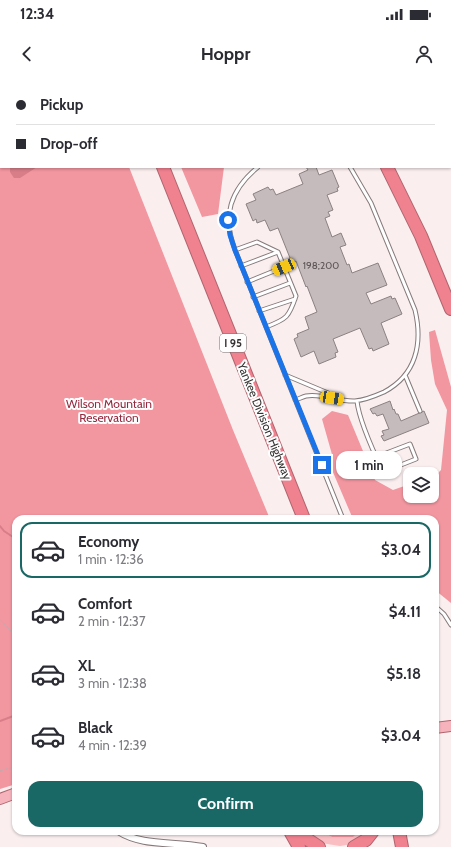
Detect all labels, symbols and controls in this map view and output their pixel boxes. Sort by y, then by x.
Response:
text: 12:34 [20,5,54,23]
icon: back [16,43,38,65]
text: Hoppr [201,43,250,65]
icon: person [413,43,435,65]
text: Pickup [40,96,83,114]
text: Drop-off [40,135,98,153]
route start [219,211,237,229]
car [271,257,297,277]
house number: 198;200 [303,259,339,272]
road number: I 95 [220,334,246,352]
street label: Yankee Division Highway [234,359,295,482]
car [319,390,345,406]
park label: Wilson Mountain Reservation [66,396,152,425]
callout: 1 min [336,451,402,479]
route end [313,456,331,474]
text: 1 min [354,457,384,473]
map controls [403,467,439,503]
button: layers [403,467,439,503]
icon: car [30,532,66,568]
text: Economy [78,533,139,551]
text: $3.04 [381,541,421,559]
text: 1 min · 12:36 [78,551,144,567]
icon: car [30,594,66,630]
text: Comfort [78,595,132,613]
text: $4.11 [389,603,421,621]
text: 2 min · 12:37 [78,613,145,629]
icon: car [30,656,66,692]
text: XL [78,657,95,675]
text: $5.18 [387,665,421,683]
text: 3 min · 12:38 [78,675,147,691]
icon: car [30,718,66,754]
text: Black [78,719,113,737]
text: $3.04 [381,727,421,745]
text: 4 min · 12:39 [78,737,147,753]
button: Confirm [28,781,423,827]

